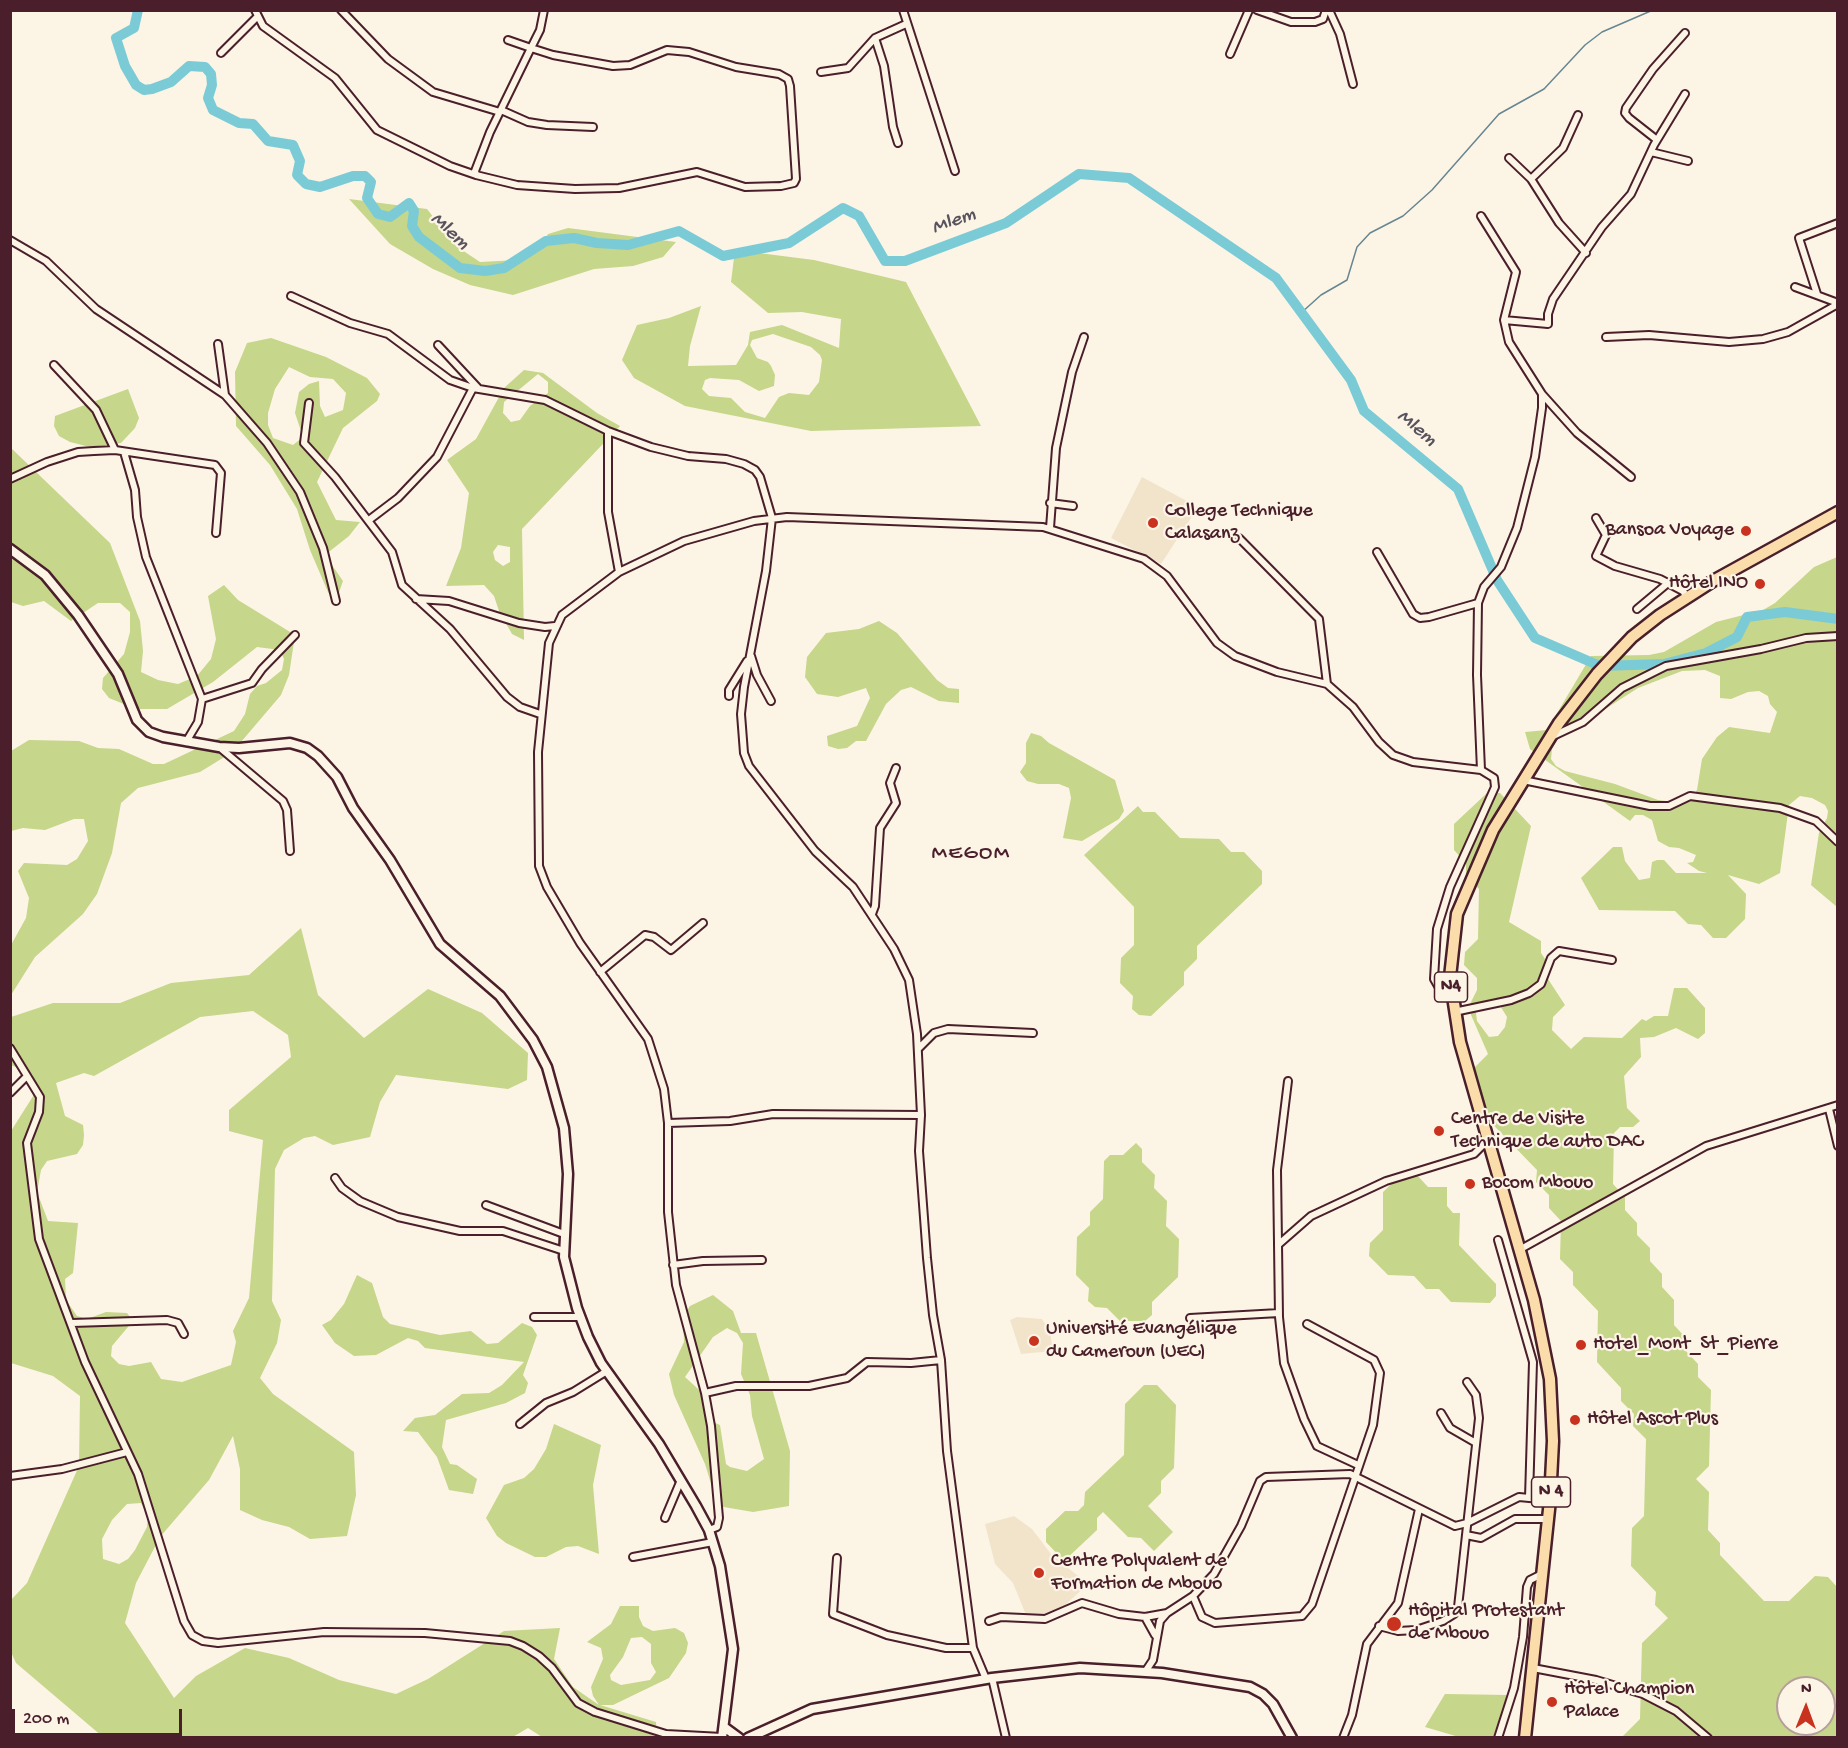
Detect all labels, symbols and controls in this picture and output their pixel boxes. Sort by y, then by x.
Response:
water label: Mlem [929,202,979,242]
water label: Mlem [424,208,474,256]
water label: Mlem [1391,405,1441,453]
place label: College Technique Calasanz [1165,500,1313,547]
marker: College Technique Calasanz [1146,516,1160,530]
place label: Bansoa Voyage [1605,519,1734,543]
marker: Bansoa Voyage [1739,524,1753,538]
place label: Hôtel INO [1669,572,1748,596]
marker: Hôtel INO [1753,577,1767,591]
district label: MEGOM [932,842,1010,868]
road number: N4 [1434,972,1468,1002]
place label: Centre de Visite Technique de auto DAC [1451,1108,1643,1155]
marker: Centre de Visite Technique de auto DAC [1432,1124,1446,1138]
place label: Bocom Mbouo [1482,1172,1593,1196]
marker: Bocom Mbouo [1463,1177,1477,1191]
place label: Université Evangélique du Cameroun (UEC) [1046,1318,1237,1365]
place label: Hotel_Mont_St_Pierre [1593,1333,1778,1357]
marker: Université Evangélique du Cameroun (UEC) [1027,1334,1041,1348]
marker: Hotel_Mont_St_Pierre [1574,1338,1588,1352]
place label: Hôtel Ascot Plus [1587,1408,1718,1432]
marker: Hôtel Ascot Plus [1568,1413,1582,1427]
road number: N 4 [1532,1477,1570,1507]
place label: Centre Polyvalent de Formation de Mbouo [1051,1550,1227,1597]
marker: Centre Polyvalent de Formation de Mbouo [1032,1566,1046,1580]
place label: Hôpital Protestant de Mbouo [1408,1600,1564,1647]
marker: Hôpital Protestant de Mbouo [1385,1615,1403,1633]
north arrow [1776,1676,1836,1736]
place label: Hôtel Champion Palace [1564,1678,1694,1725]
text: N [1801,1680,1812,1699]
marker: Hôtel Champion Palace [1545,1695,1559,1709]
scale bar [15,1697,184,1735]
text: 200 m [23,1709,69,1730]

